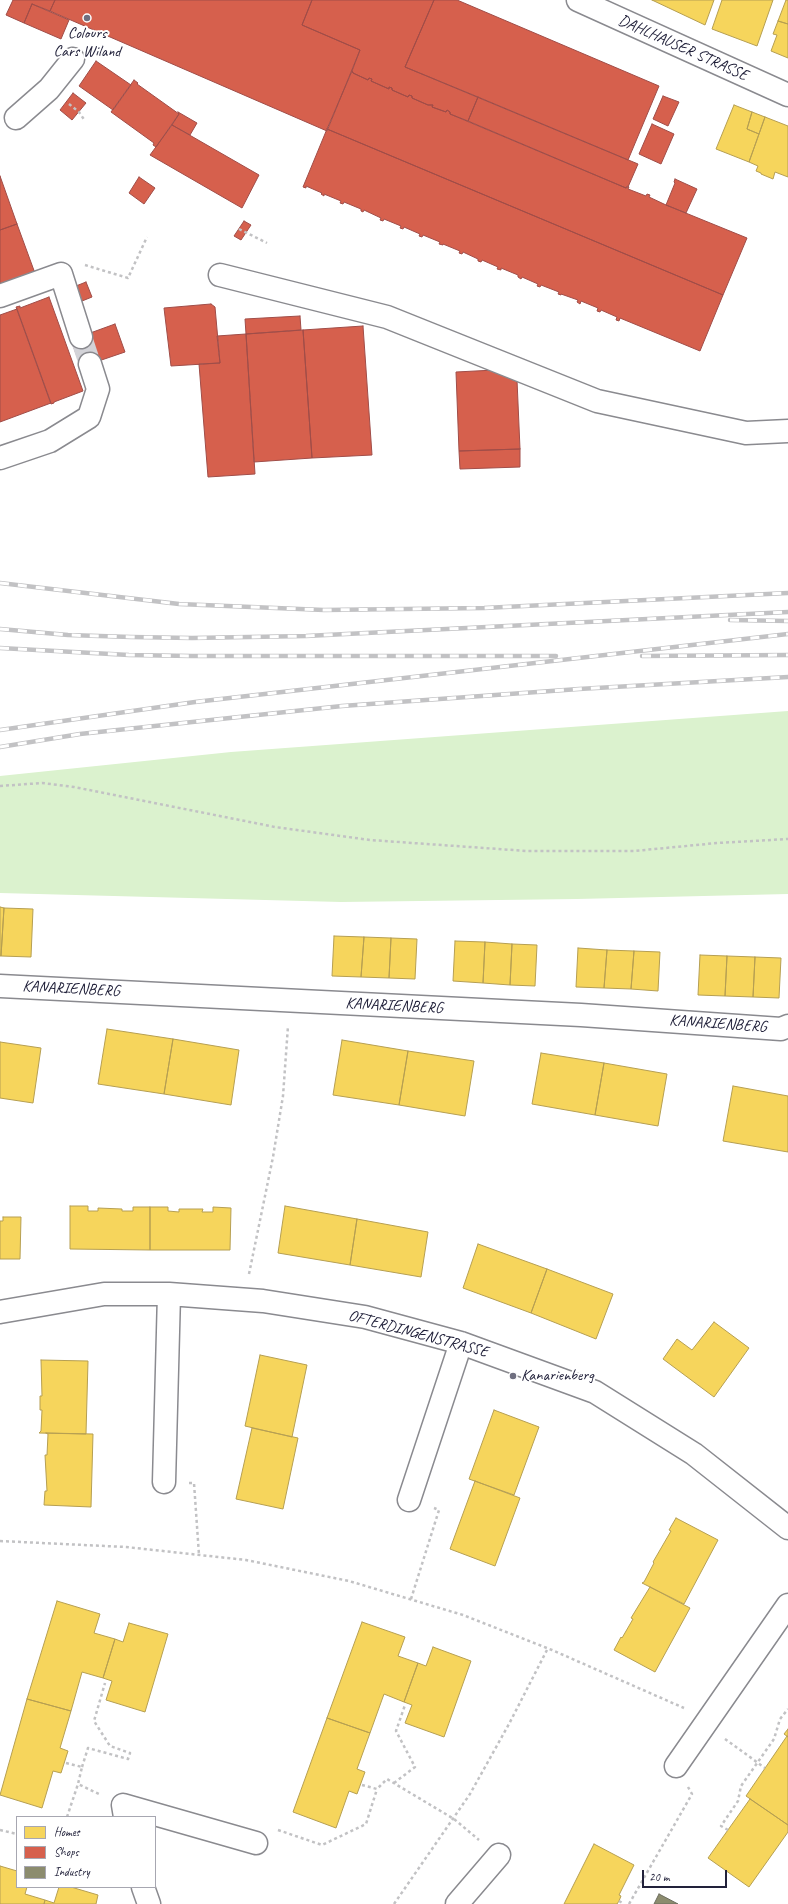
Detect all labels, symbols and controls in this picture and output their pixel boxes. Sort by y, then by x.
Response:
street label: DAHLHAUSER STRASSE [615,11,751,85]
marker: Colours Cars Wiland [82,13,92,23]
place label: Colours Cars Wiland [53,24,121,62]
street label: KANARIENBERG [22,977,120,1001]
street label: KANARIENBERG [345,994,443,1018]
street label: KANARIENBERG [669,1011,767,1037]
street label: OFTERDINGENSTRASSE [346,1306,490,1362]
place label: Kanarienberg [521,1366,594,1386]
marker: Kanarienberg [508,1371,518,1381]
legend [16,1816,156,1888]
text: Homes [54,1824,80,1840]
text: Shops [54,1844,79,1860]
scale bar [644,1862,729,1888]
text: Industry [54,1864,90,1880]
text: 20 m [649,1869,669,1885]

